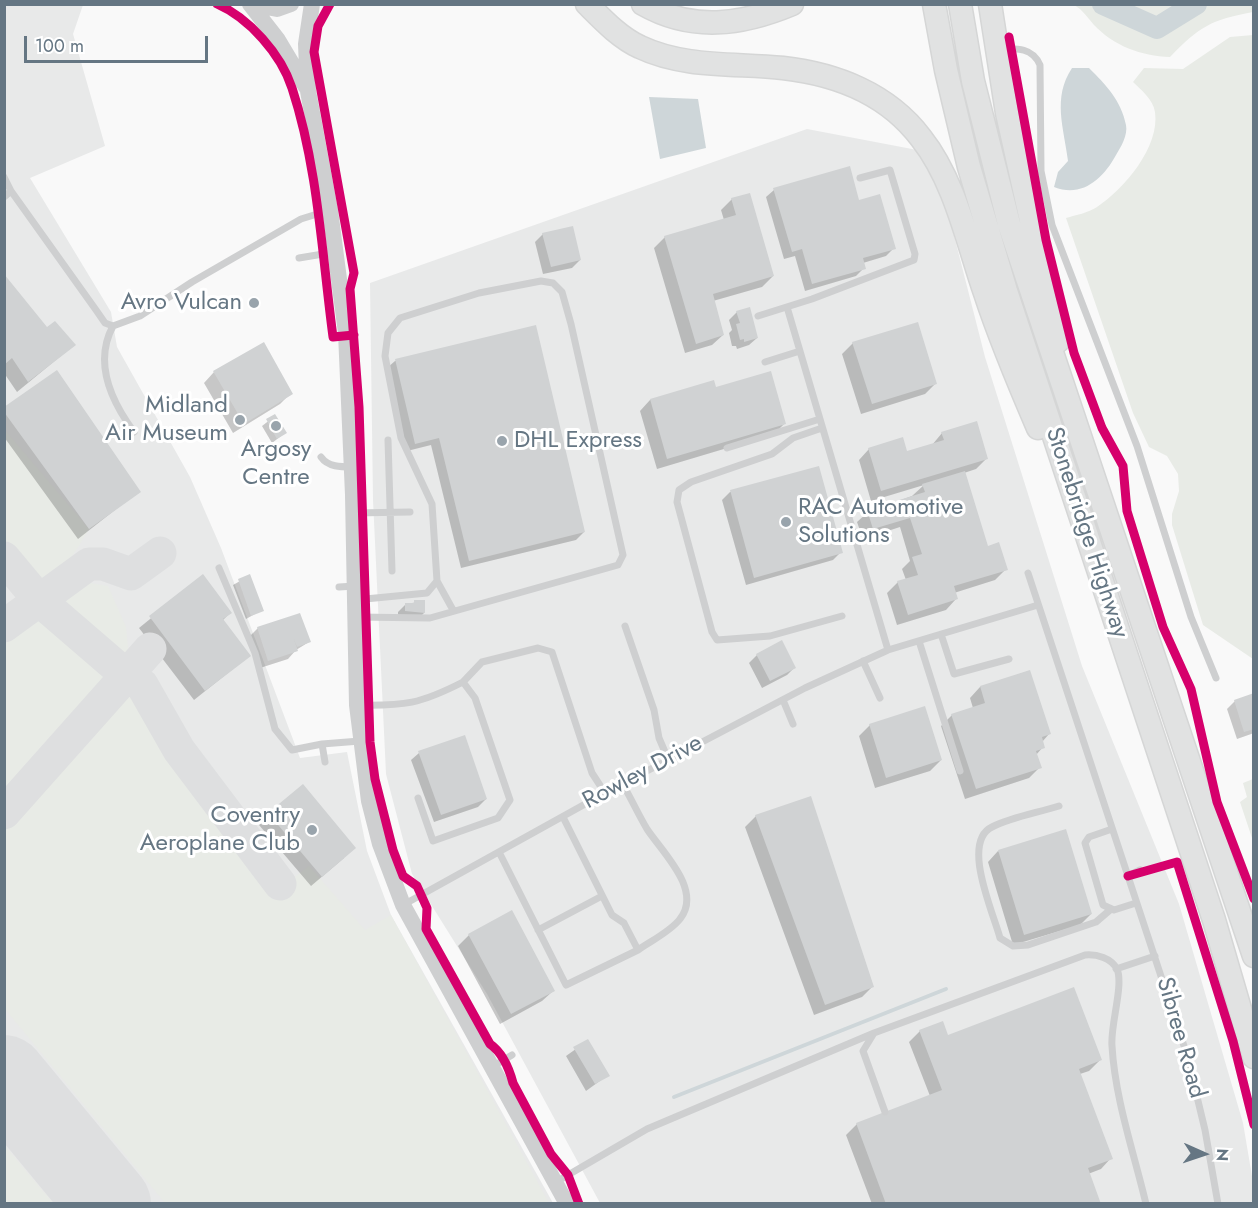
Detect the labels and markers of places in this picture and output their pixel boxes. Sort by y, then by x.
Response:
place label: Avro Vulcan [121,289,242,317]
marker: Avro Vulcan [247,296,261,310]
place label: Midland Air Museum [105,392,228,448]
marker: Midland Air Museum [233,413,247,427]
marker: Argosy Centre [269,419,283,433]
place label: DHL Express [514,427,642,455]
marker: DHL Express [495,434,509,448]
place label: Argosy Centre [241,436,311,492]
place label: RAC Automotive Solutions [798,494,963,550]
marker: RAC Automotive Solutions [779,515,793,529]
place label: Coventry Aeroplane Club [140,802,300,858]
marker: Coventry Aeroplane Club [305,823,319,837]

